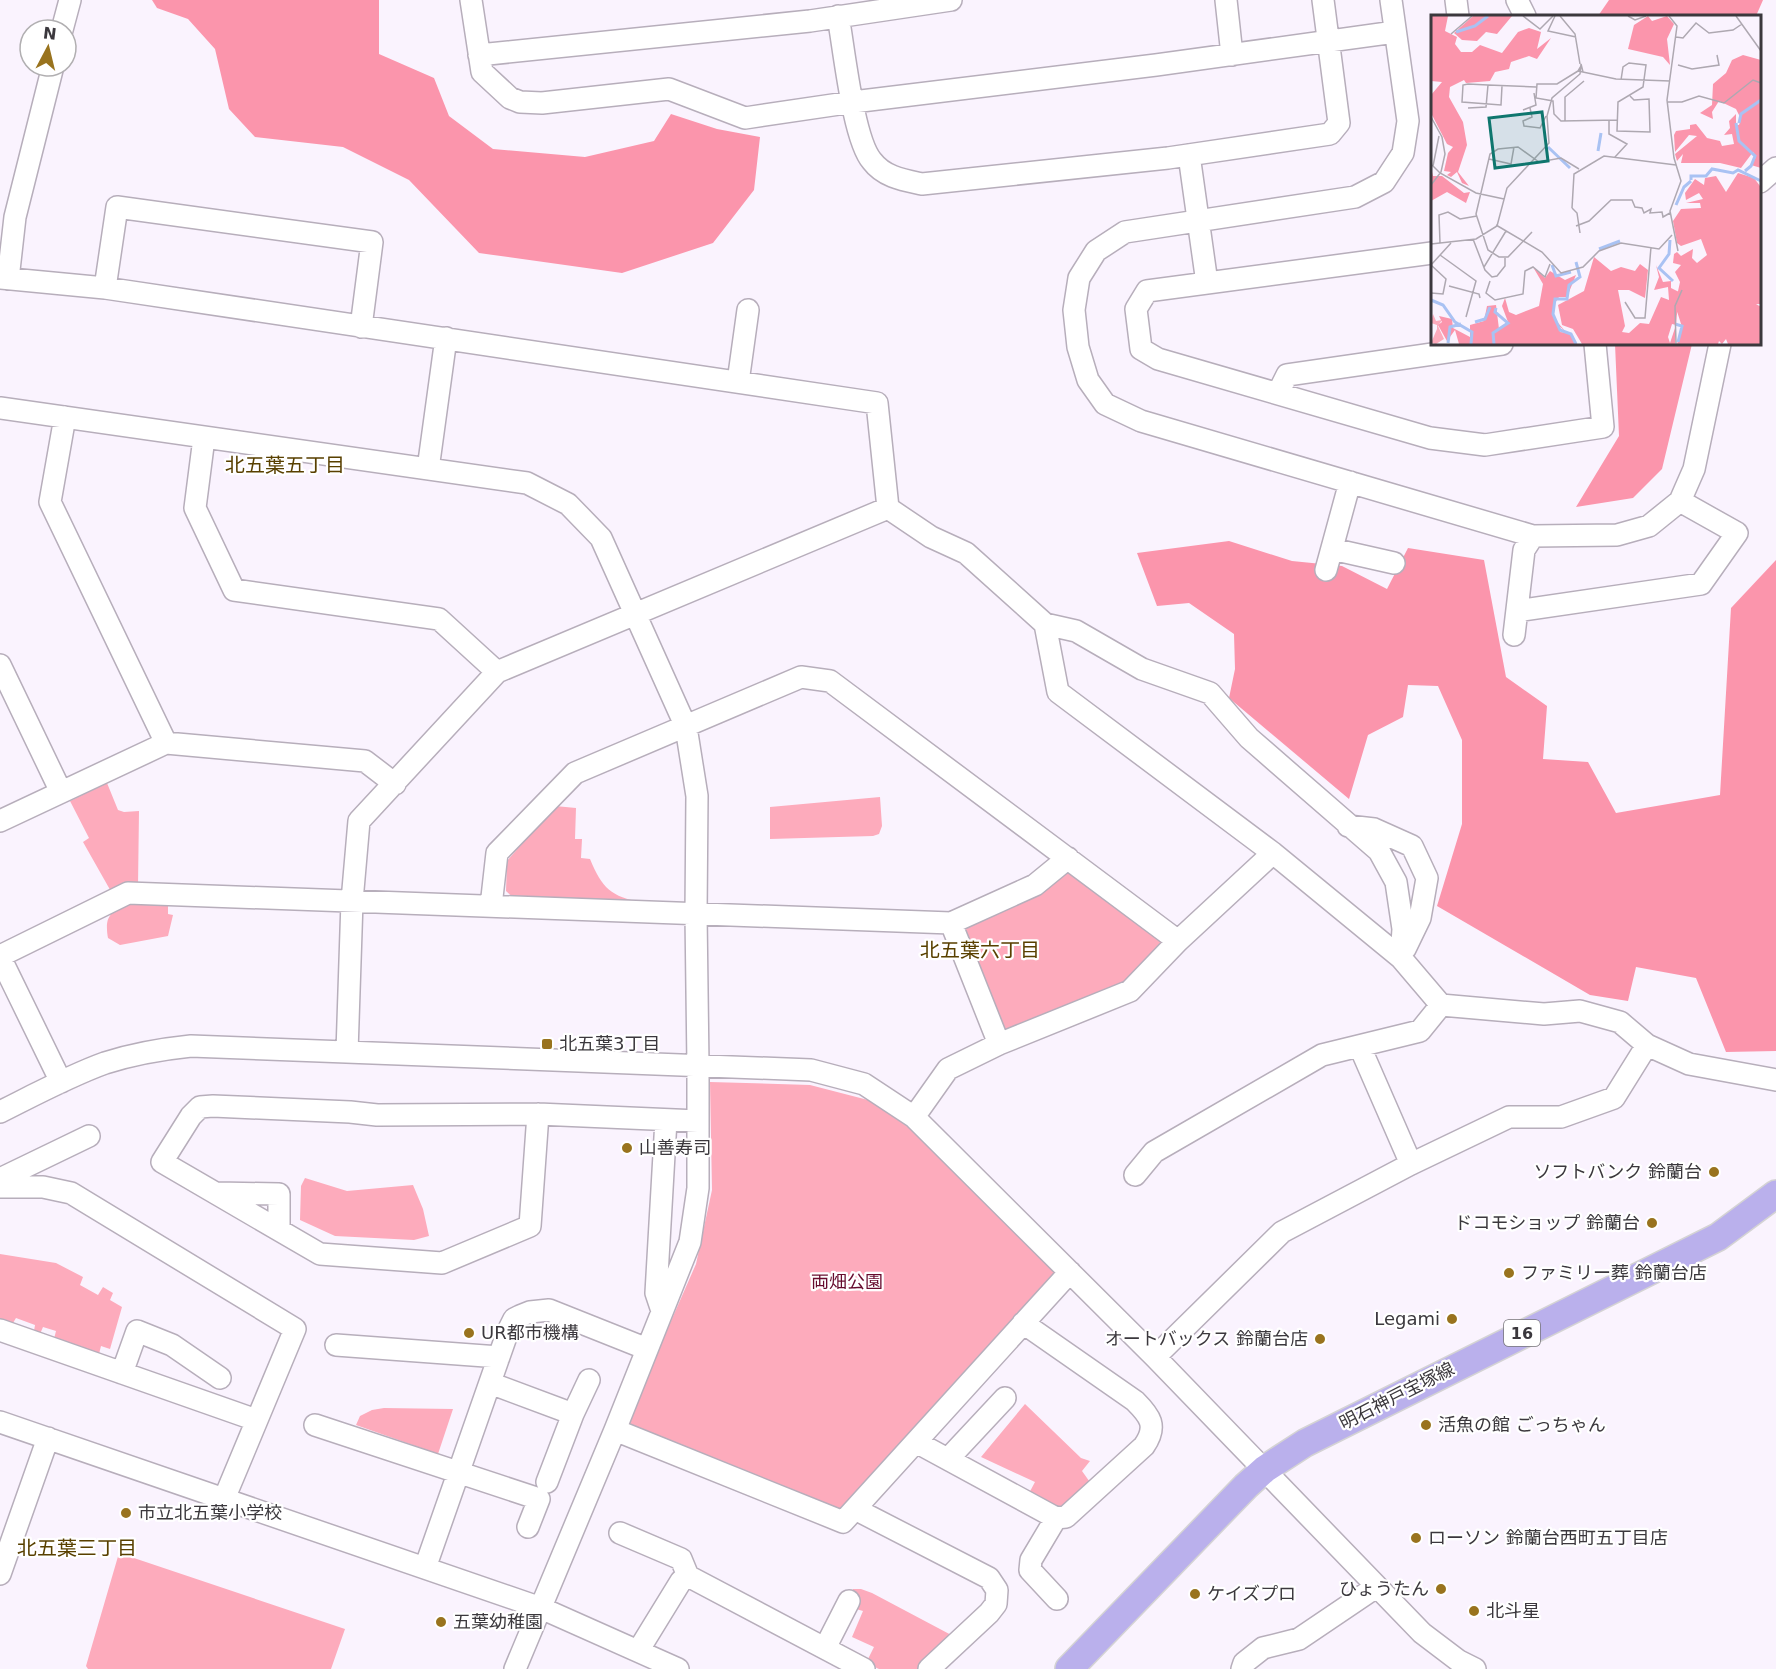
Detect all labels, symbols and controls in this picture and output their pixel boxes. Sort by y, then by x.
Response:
inset map [1431,15,1761,345]
north arrow [18,18,78,78]
text: N [42,23,58,44]
district label: 北五葉五丁目 [225,453,345,477]
district label: 北五葉六丁目 [920,938,1040,962]
place label: 北五葉3丁目 [559,1033,660,1054]
marker: 北五葉3丁目 [540,1037,554,1051]
place label: 山善寿司 [639,1137,711,1158]
marker: 山善寿司 [620,1141,634,1155]
place label: ソフトバンク 鈴蘭台 [1533,1161,1702,1182]
marker: ソフトバンク 鈴蘭台 [1707,1165,1721,1179]
place label: ドコモショップ 鈴蘭台 [1454,1212,1640,1233]
marker: ドコモショップ 鈴蘭台 [1645,1216,1659,1230]
place label: ファミリー葬 鈴蘭台店 [1521,1262,1707,1283]
marker: ファミリー葬 鈴蘭台店 [1502,1266,1516,1280]
park label: 両畑公園 [811,1271,883,1292]
place label: Legami [1374,1308,1440,1329]
marker: Legami [1445,1312,1459,1326]
road number: 16 [1504,1320,1540,1346]
place label: UR都市機構 [481,1322,579,1343]
marker: UR都市機構 [462,1326,476,1340]
place label: オートバックス 鈴蘭台店 [1105,1328,1308,1349]
marker: オートバックス 鈴蘭台店 [1313,1332,1327,1346]
street label: 明石神戸宝塚線 [1336,1358,1458,1434]
place label: 活魚の館 ごっちゃん [1438,1414,1606,1435]
marker: 活魚の館 ごっちゃん [1419,1418,1433,1432]
place label: 市立北五葉小学校 [138,1502,282,1523]
marker: 市立北五葉小学校 [119,1506,133,1520]
place label: ローソン 鈴蘭台西町五丁目店 [1428,1527,1668,1548]
marker: ローソン 鈴蘭台西町五丁目店 [1409,1531,1423,1545]
district label: 北五葉三丁目 [17,1536,137,1560]
place label: ひょうたん [1339,1578,1429,1599]
marker: ひょうたん [1434,1582,1448,1596]
place label: ケイズプロ [1207,1583,1296,1604]
marker: ケイズプロ [1188,1587,1202,1601]
place label: 北斗星 [1486,1600,1540,1621]
marker: 北斗星 [1467,1604,1481,1618]
place label: 五葉幼稚園 [453,1611,543,1632]
marker: 五葉幼稚園 [434,1615,448,1629]

